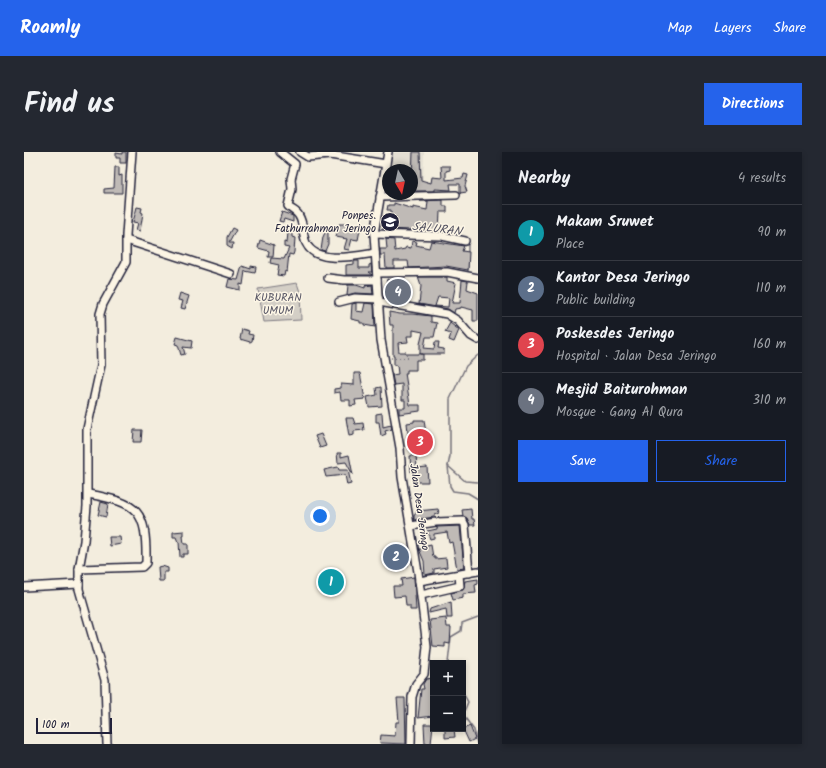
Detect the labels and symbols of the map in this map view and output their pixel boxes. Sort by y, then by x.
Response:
north arrow [382,164,418,200]
place label: Ponpes. Fathurrahman Jeringo [275,207,376,238]
school or university icon: Ponpes. Fathurrahman Jeringo [379,211,401,233]
water label: SALURAN [411,217,465,241]
pin: 4 [385,277,411,307]
park label: KUBURAN UMUM [254,289,302,320]
pin: 3 [407,427,433,457]
street label: Jalan Desa Jeringo [404,463,434,551]
your location [310,506,330,526]
pin: 2 [383,542,409,572]
pin: 1 [318,567,344,597]
scale bar [36,716,112,735]

